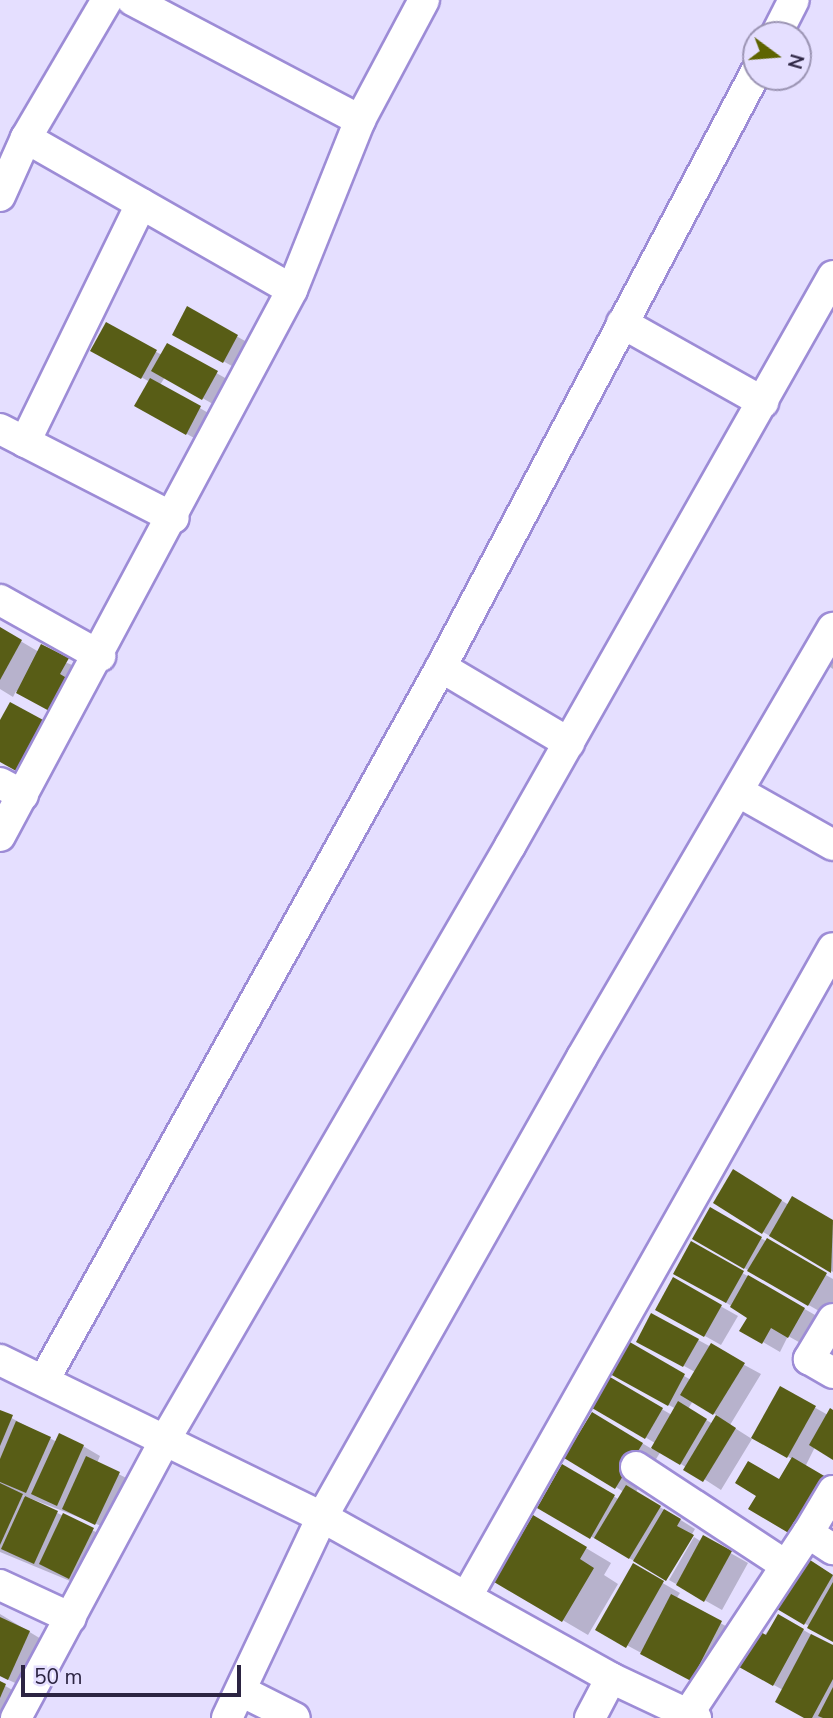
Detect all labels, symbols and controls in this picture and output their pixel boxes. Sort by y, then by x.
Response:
north arrow [742,21,812,91]
text: N [781,51,810,72]
scale bar [24,1652,245,1696]
text: 50 m [34,1663,83,1691]

